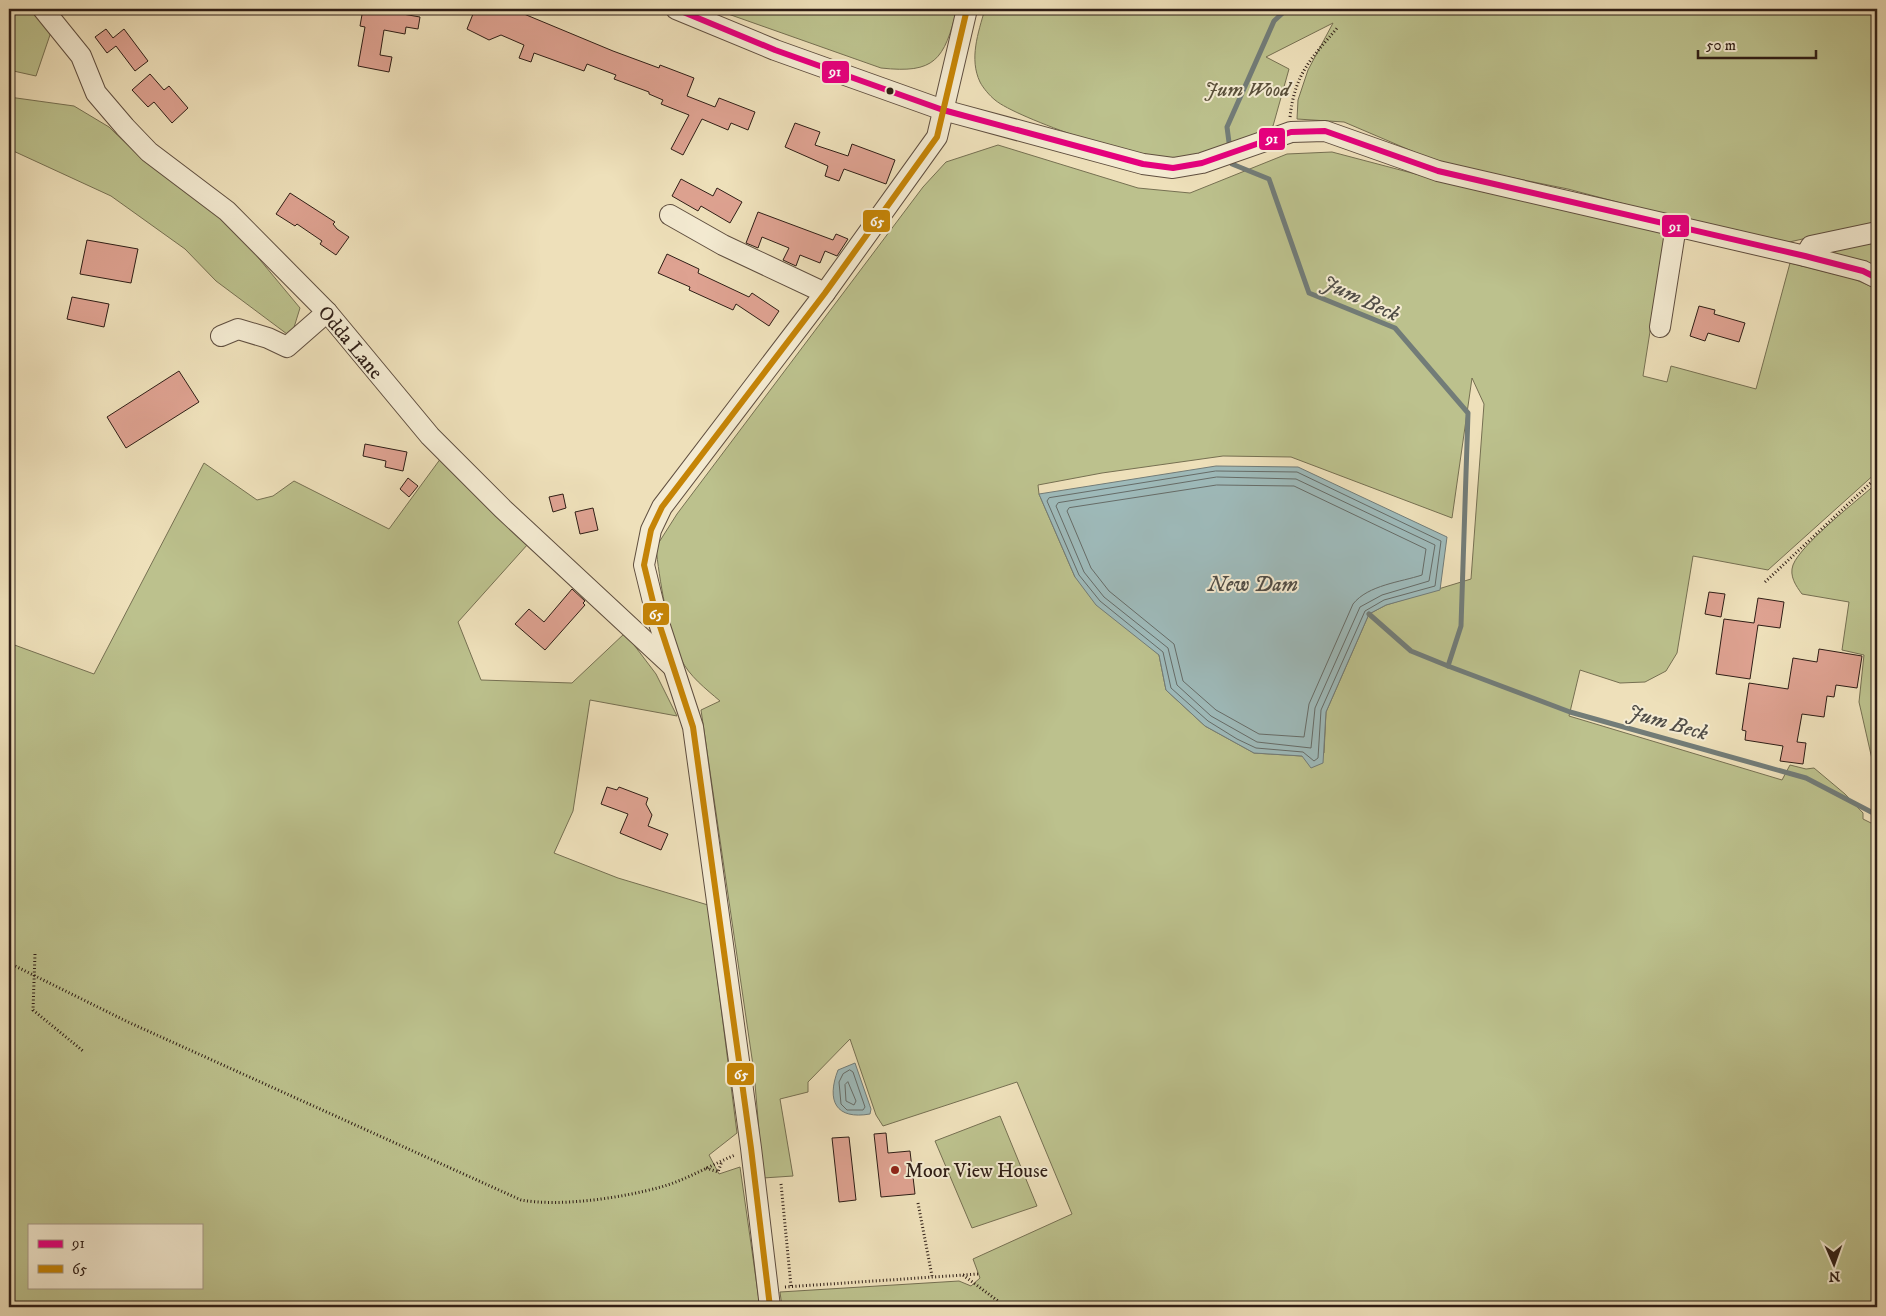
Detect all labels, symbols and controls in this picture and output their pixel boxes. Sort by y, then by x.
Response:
scale bar [1698,28,1816,60]
text: 50 m [1706,36,1736,55]
line badge: 91 [821,60,850,84]
text: 91 [828,63,841,81]
park label: Jum Wood [1204,78,1293,103]
unlabelled marker [885,86,895,96]
line badge: 91 [1258,127,1286,151]
text: 91 [1265,130,1278,148]
line badge: 65 [862,209,891,233]
text: 65 [870,213,884,231]
line badge: 91 [1661,214,1690,238]
text: 91 [1668,218,1681,236]
water label: Jum Beck [1318,270,1404,328]
street label: Odda Lane [312,301,388,385]
water label: New Dam [1207,572,1298,598]
line badge: 65 [642,602,670,626]
text: 65 [649,606,663,624]
water label: Jum Beck [1624,699,1711,747]
line badge: 65 [726,1062,755,1086]
text: 65 [734,1066,748,1084]
place label: Moor View House [905,1159,1048,1184]
marker: Moor View House [889,1164,901,1176]
legend [28,1224,202,1288]
text: 91 [71,1234,85,1253]
north arrow [1808,1238,1858,1288]
text: 65 [72,1260,88,1279]
text: N [1828,1267,1840,1285]

